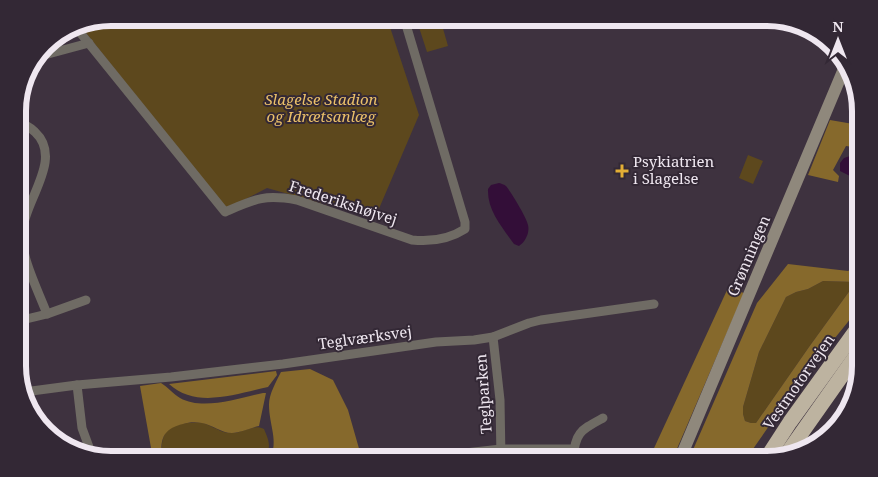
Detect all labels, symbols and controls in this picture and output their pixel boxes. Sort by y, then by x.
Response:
north arrow [813,15,863,65]
text: N [832,17,844,36]
park label: Slagelse Stadion og Idrætsanlæg [264,89,378,126]
place label: Psykiatrien i Slagelse [633,151,714,188]
marker: Psykiatrien i Slagelse [615,164,629,178]
street label: Frederikshøjvej [287,175,400,229]
street label: Grønningen [722,212,774,299]
street label: Teglværksvej [317,321,413,353]
street label: Vestmotorvejen [758,330,839,433]
street label: Teglparken [470,353,496,435]

